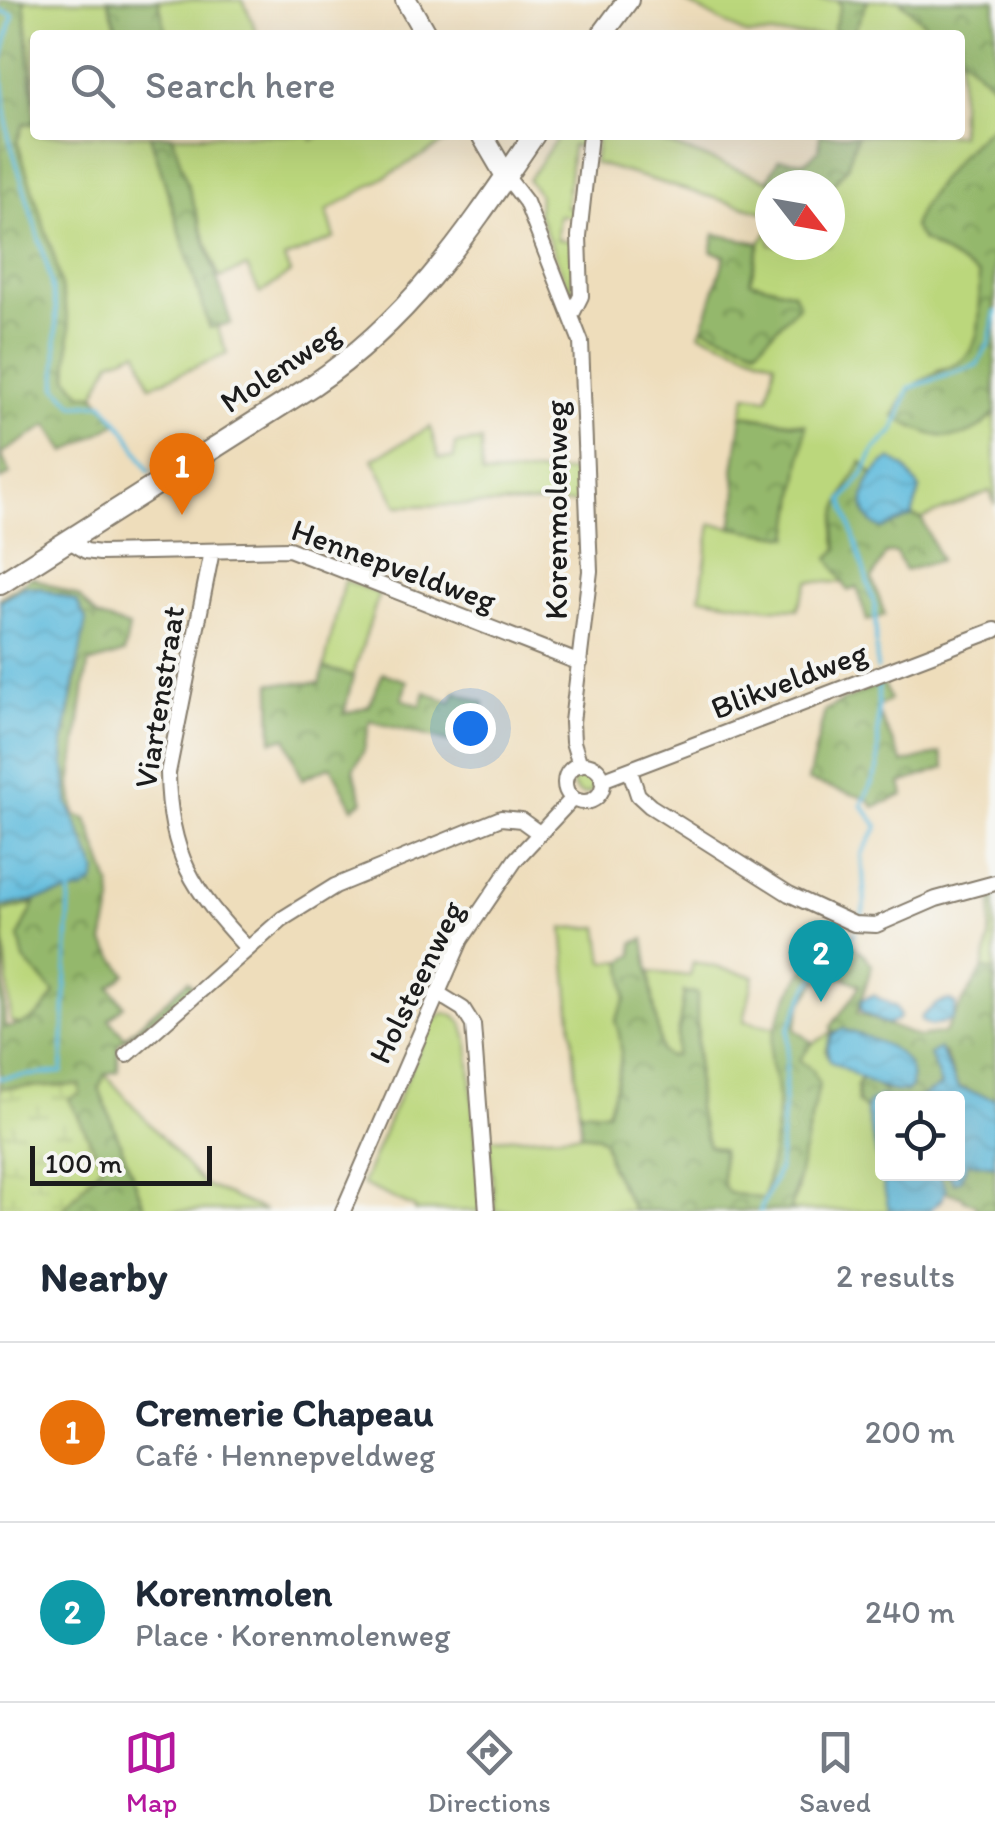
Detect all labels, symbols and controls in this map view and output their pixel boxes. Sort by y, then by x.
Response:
search box [30,30,965,140]
icon: search [65,58,120,113]
text: Search here [145,62,336,108]
north arrow [755,170,845,260]
street label: Molenweg [213,313,348,421]
street label: Korenmolenweg [537,400,575,620]
pin: 1 [150,432,214,515]
street label: Hennepveldweg [287,510,502,620]
street label: Viartenstraat [126,603,192,791]
street label: Blikveldweg [706,633,873,727]
your location [445,703,496,754]
street label: Holsteenweg [360,894,472,1069]
pin: 2 [788,920,854,1002]
map controls [875,1091,965,1181]
button: locate [875,1091,965,1181]
scale bar [30,1141,212,1186]
text: 100 m [45,1146,122,1180]
text: Nearby [40,1251,167,1302]
text: 2 results [836,1257,955,1295]
text: Cremerie Chapeau [135,1390,434,1436]
text: 1 [65,1413,80,1451]
text: 200 m [865,1413,955,1451]
text: Café · Hennepveldweg [135,1436,435,1474]
text: Korenmolen [135,1570,332,1616]
text: 2 [64,1593,81,1631]
text: 240 m [865,1593,955,1631]
text: Place · Korenmolenweg [135,1616,450,1654]
tab: Map [124,1725,179,1819]
tab: Directions [428,1725,551,1819]
tab: Saved [799,1725,871,1819]

